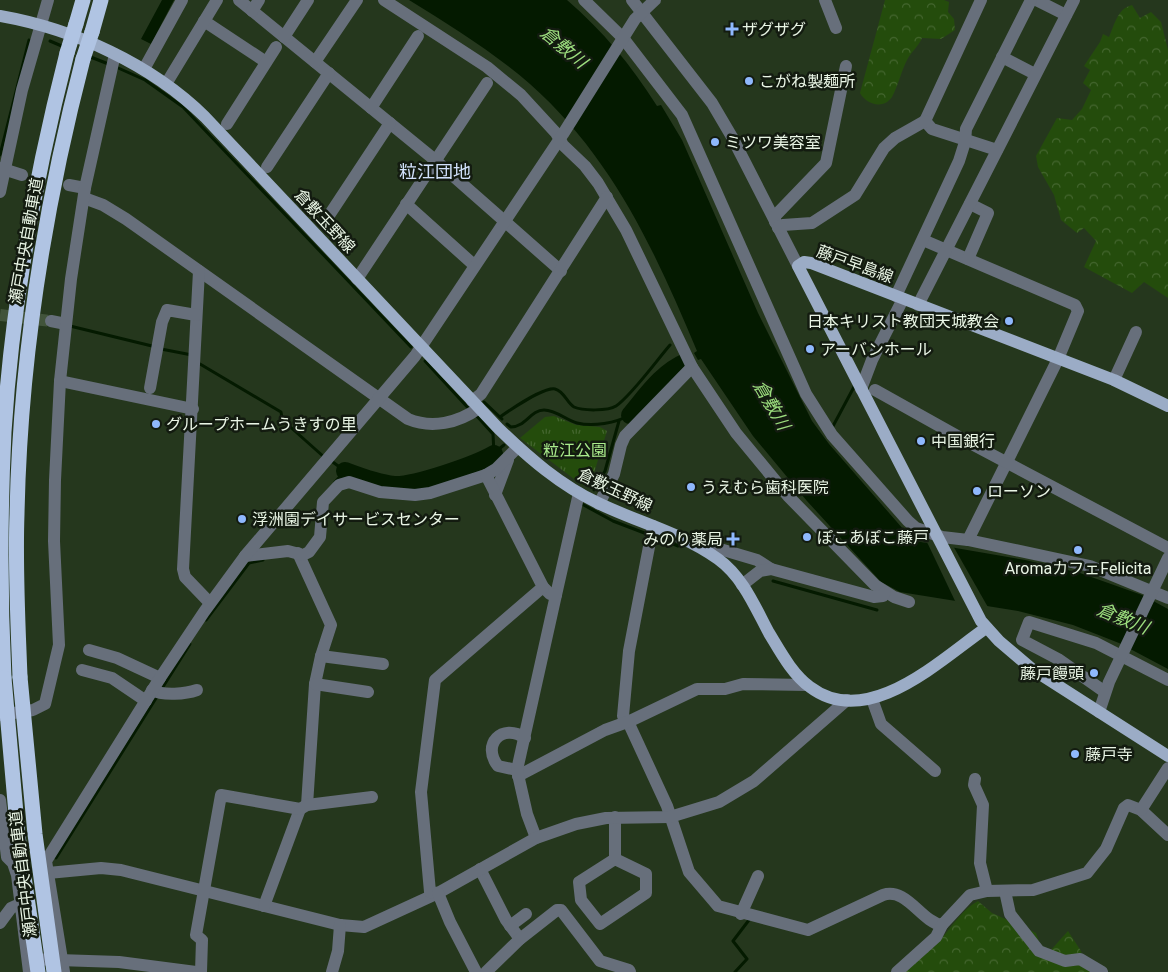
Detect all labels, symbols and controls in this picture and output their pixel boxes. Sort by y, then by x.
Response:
place label: ザグザグ [742,20,806,39]
water label: 倉敷川 [537,22,593,74]
marker: ザグザグ [726,23,738,35]
place label: こがね製麺所 [759,72,855,91]
marker: こがね製麺所 [743,75,755,87]
place label: ミツワ美容室 [725,133,821,152]
marker: ミツワ美容室 [709,136,721,148]
district label: 粒江団地 [399,161,471,182]
street label: 瀬戸中央自動車道 [6,176,46,306]
street label: 倉敷玉野線 [291,185,359,257]
street label: 藤戸早島線 [814,241,896,287]
place label: 日本キリスト教団天城教会 [807,312,999,331]
marker: 日本キリスト教団天城教会 [1003,315,1015,327]
place label: アーバンホール [820,340,932,359]
marker: アーバンホール [804,343,816,355]
water label: 倉敷川 [749,376,796,435]
place label: グループホームうきすの里 [166,415,357,434]
marker: グループホームうきすの里 [150,418,162,430]
place label: 中国銀行 [931,432,995,451]
marker: 中国銀行 [915,435,927,447]
park label: 粒江公園 [543,441,607,460]
street label: 倉敷玉野線 [575,464,655,516]
place label: うえむら歯科医院 [701,478,829,497]
marker: うえむら歯科医院 [685,481,697,493]
place label: ローソン [987,482,1051,501]
marker: ローソン [971,485,983,497]
place label: 浮洲園デイサービスセンター [252,510,460,529]
marker: 浮洲園デイサービスセンター [236,513,248,525]
place label: ぽこあぽこ藤戸 [817,528,929,547]
place label: みのり薬局 [643,530,723,549]
marker: ぽこあぽこ藤戸 [801,531,813,543]
marker: みのり薬局 [727,533,739,545]
marker: AromaカフェFelicita [1072,544,1084,556]
place label: AromaカフェFelicita [1005,559,1151,578]
water label: 倉敷川 [1094,598,1154,639]
place label: 藤戸饅頭 [1020,664,1084,683]
marker: 藤戸饅頭 [1088,667,1100,679]
place label: 藤戸寺 [1085,745,1133,764]
marker: 藤戸寺 [1069,748,1081,760]
street label: 瀬戸中央自動車道 [6,809,40,939]

